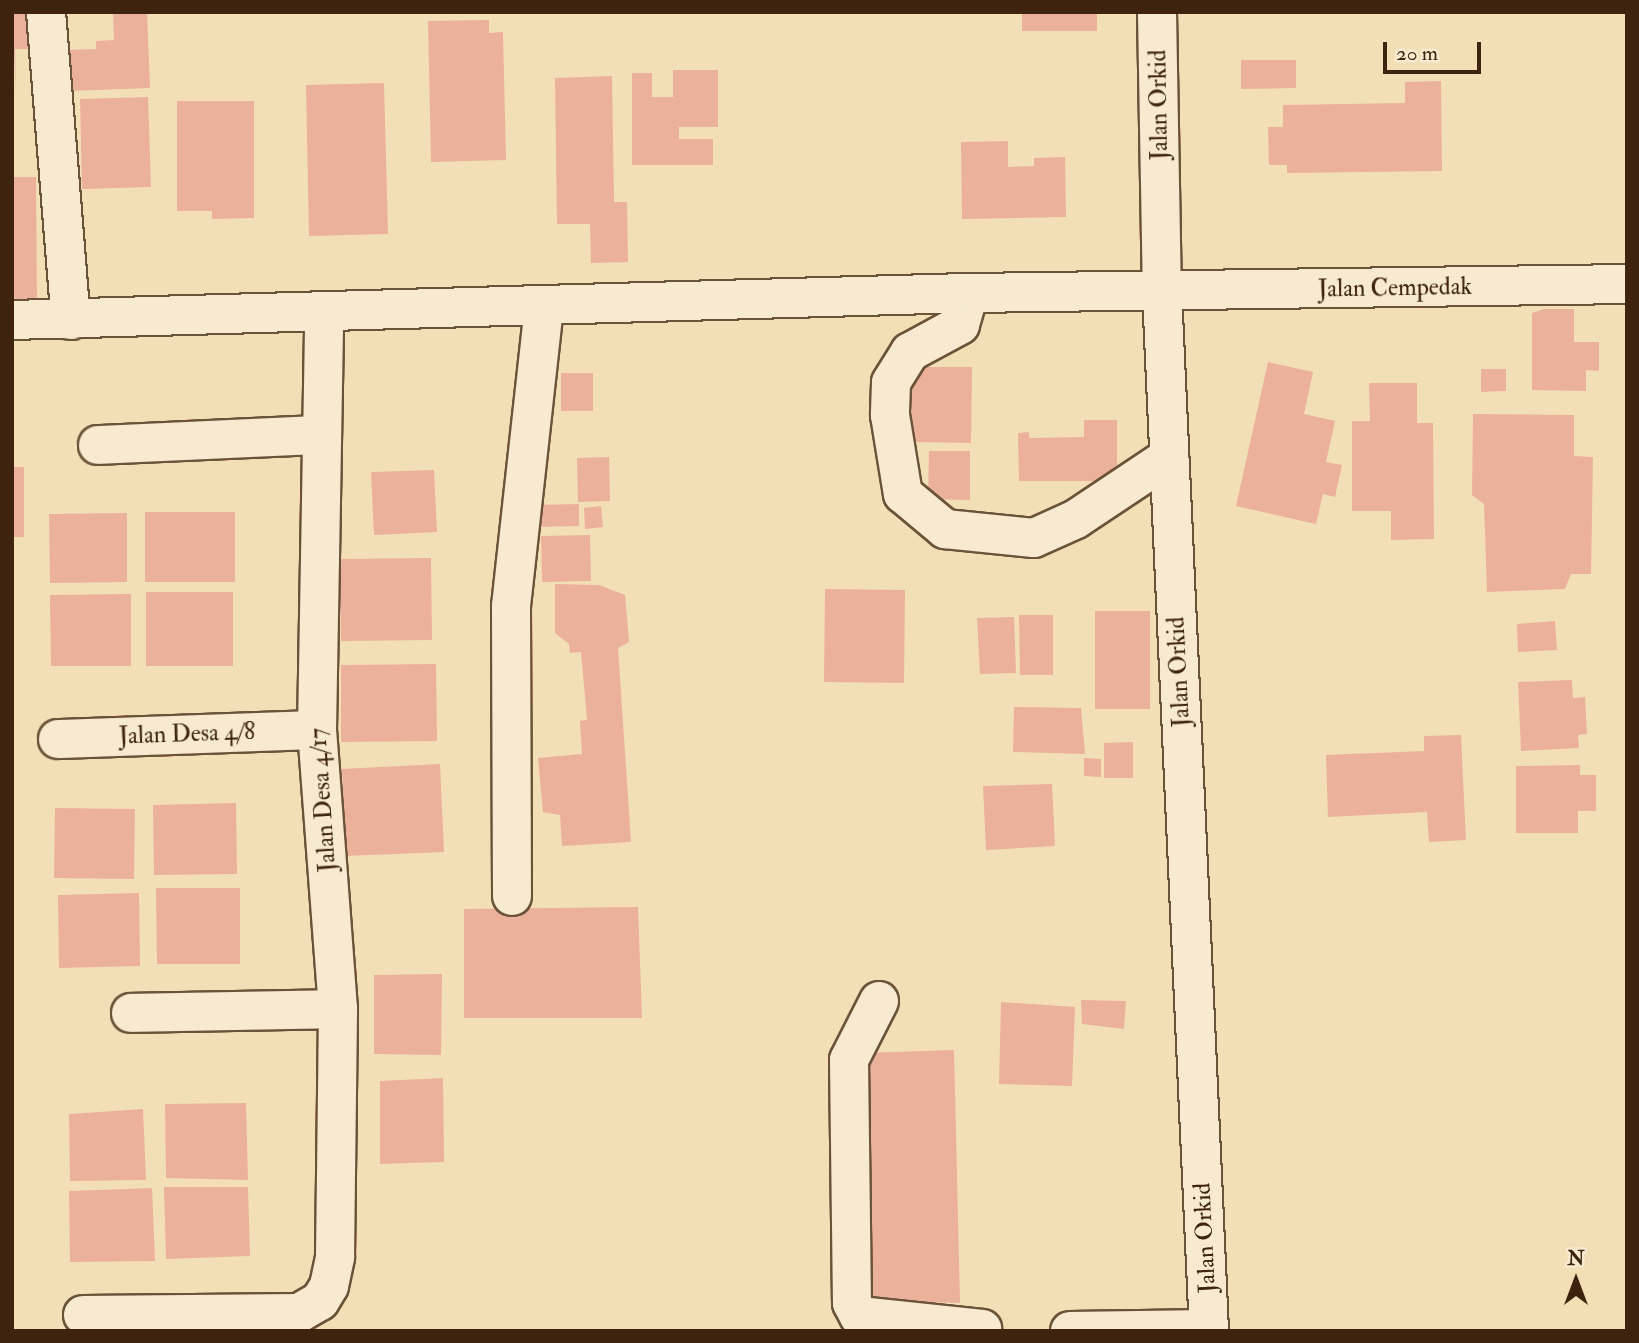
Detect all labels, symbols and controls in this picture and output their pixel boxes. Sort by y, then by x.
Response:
scale bar [1387,28,1485,72]
text: 20 m [1396,40,1438,67]
street label: Jalan Orkid [1144,50,1174,160]
street label: Jalan Cempedak [1318,272,1472,304]
street label: Jalan Orkid [1162,616,1196,728]
street label: Jalan Desa 4/8 [118,717,256,751]
street label: Jalan Desa 4/17 [304,727,342,873]
street label: Jalan Orkid [1188,1182,1222,1294]
north arrow [1541,1245,1611,1315]
text: N [1567,1247,1585,1271]

